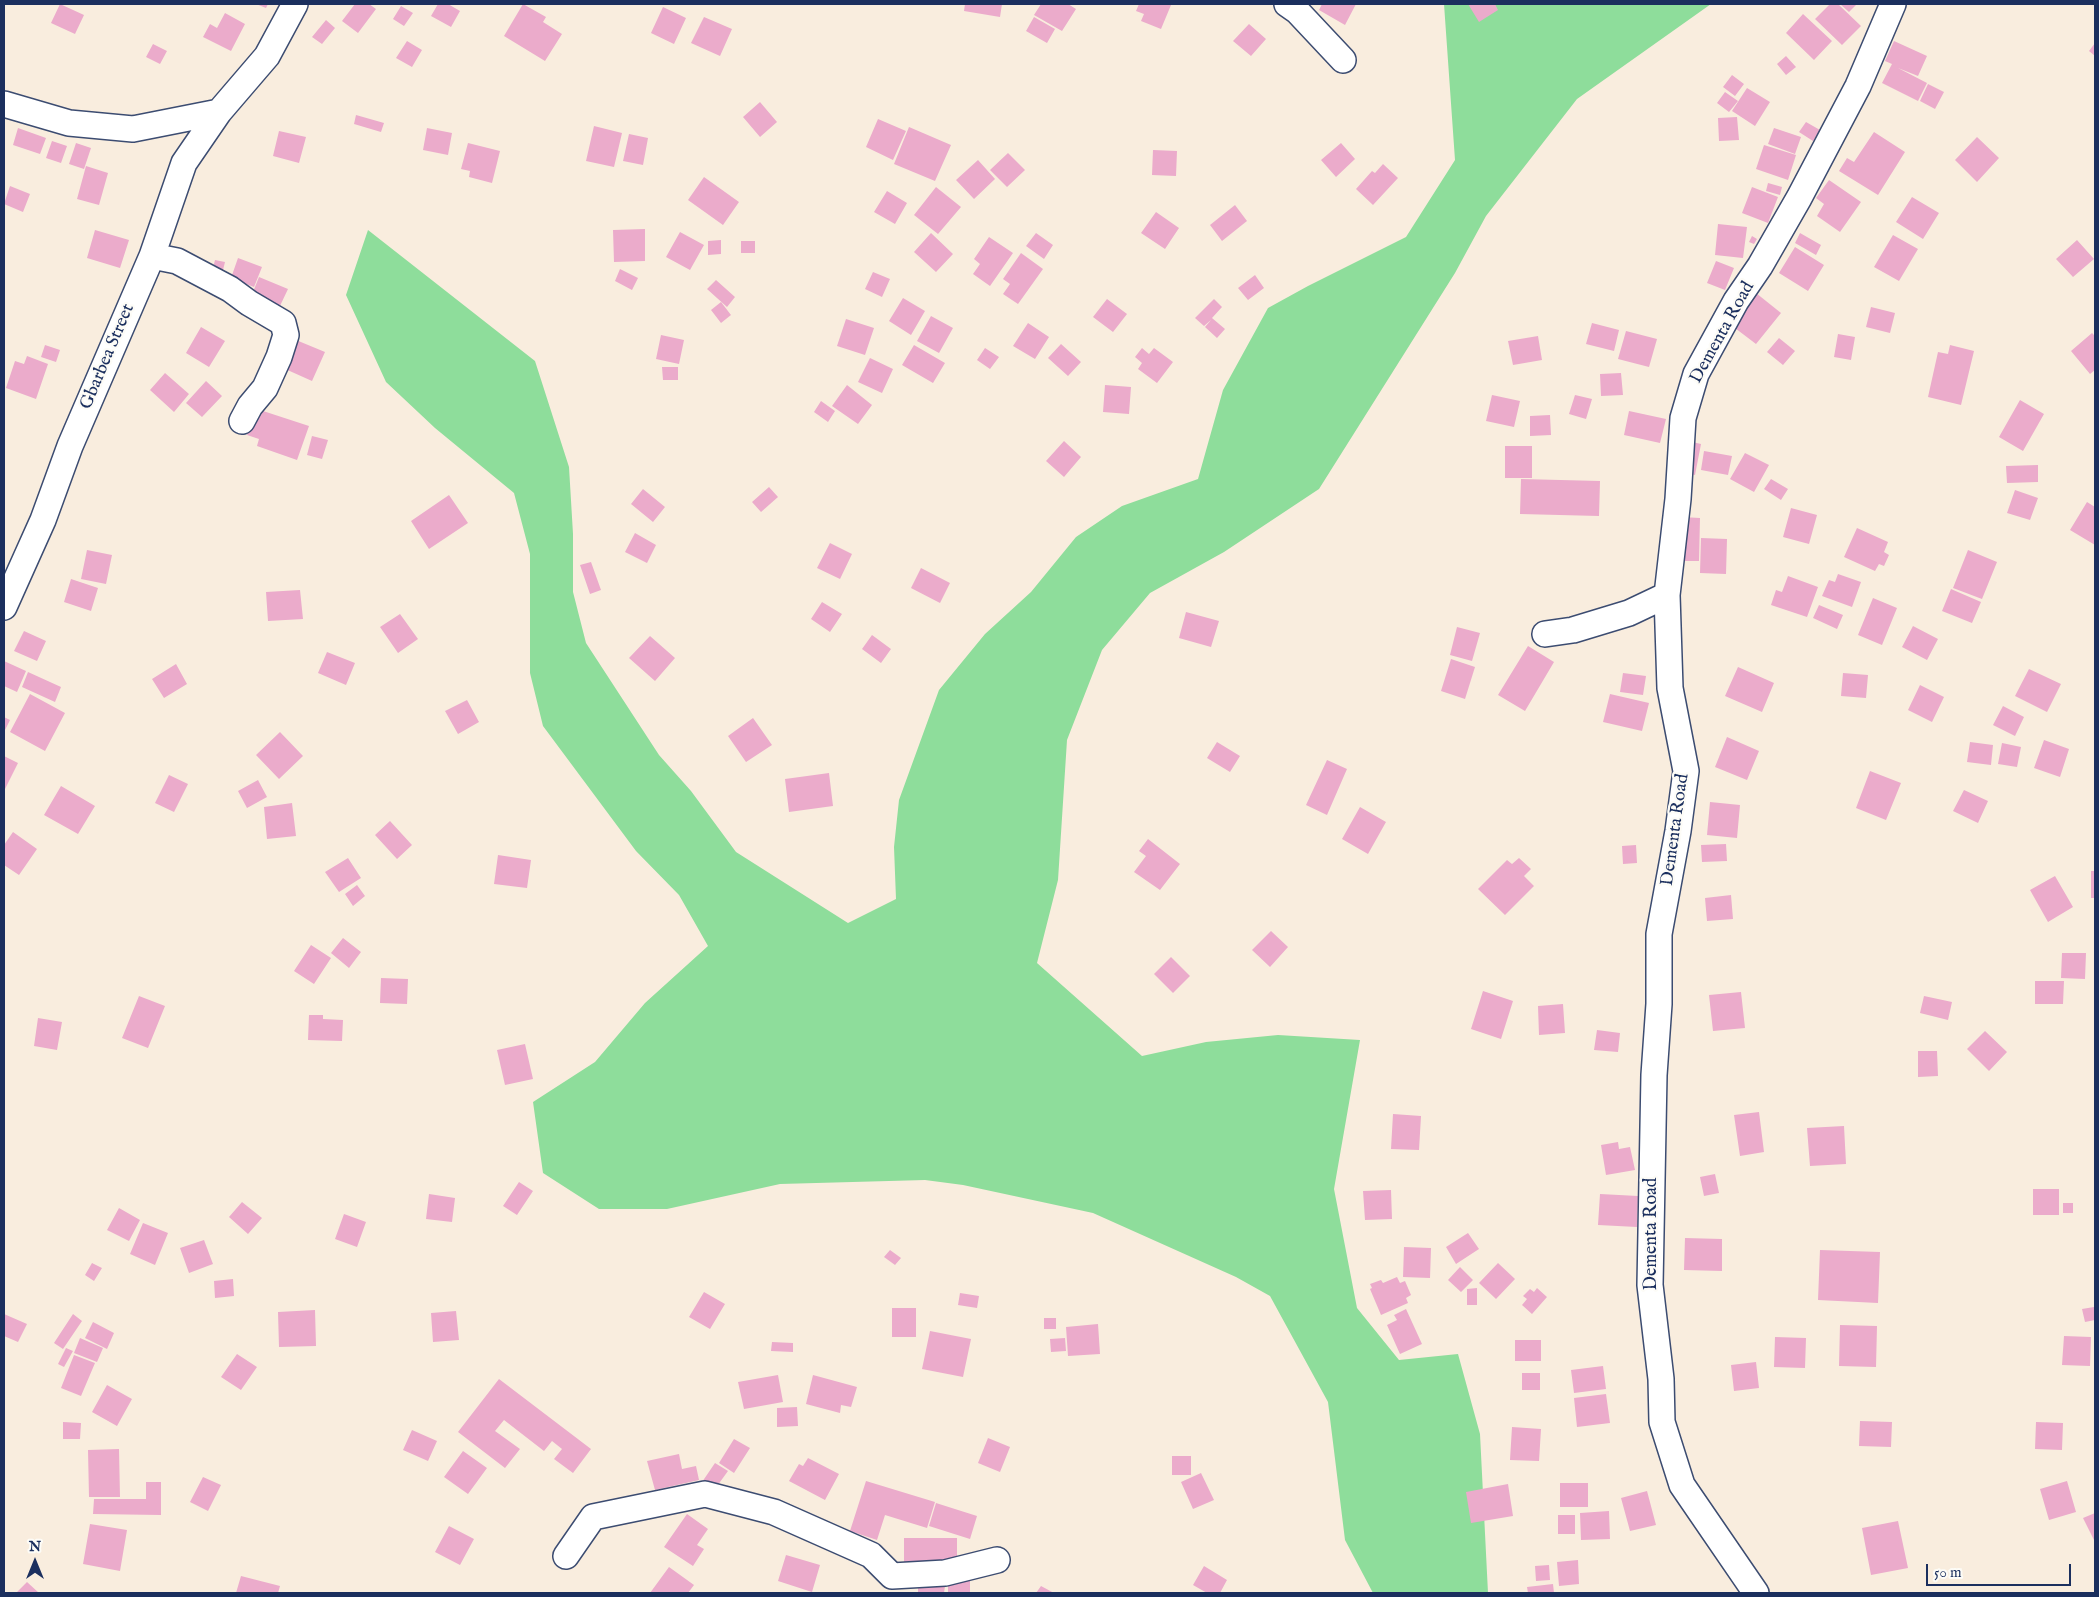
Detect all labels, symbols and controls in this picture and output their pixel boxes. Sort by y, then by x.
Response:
street label: Dementa Road [1686,278,1760,388]
street label: Gbarbea Street [76,301,140,413]
street label: Dementa Road [1657,773,1695,887]
street label: Dementa Road [1641,1178,1663,1290]
north arrow [10,1537,60,1587]
text: N [29,1538,41,1556]
scale bar [1929,1554,2074,1586]
text: 50 m [1934,1563,1962,1582]

